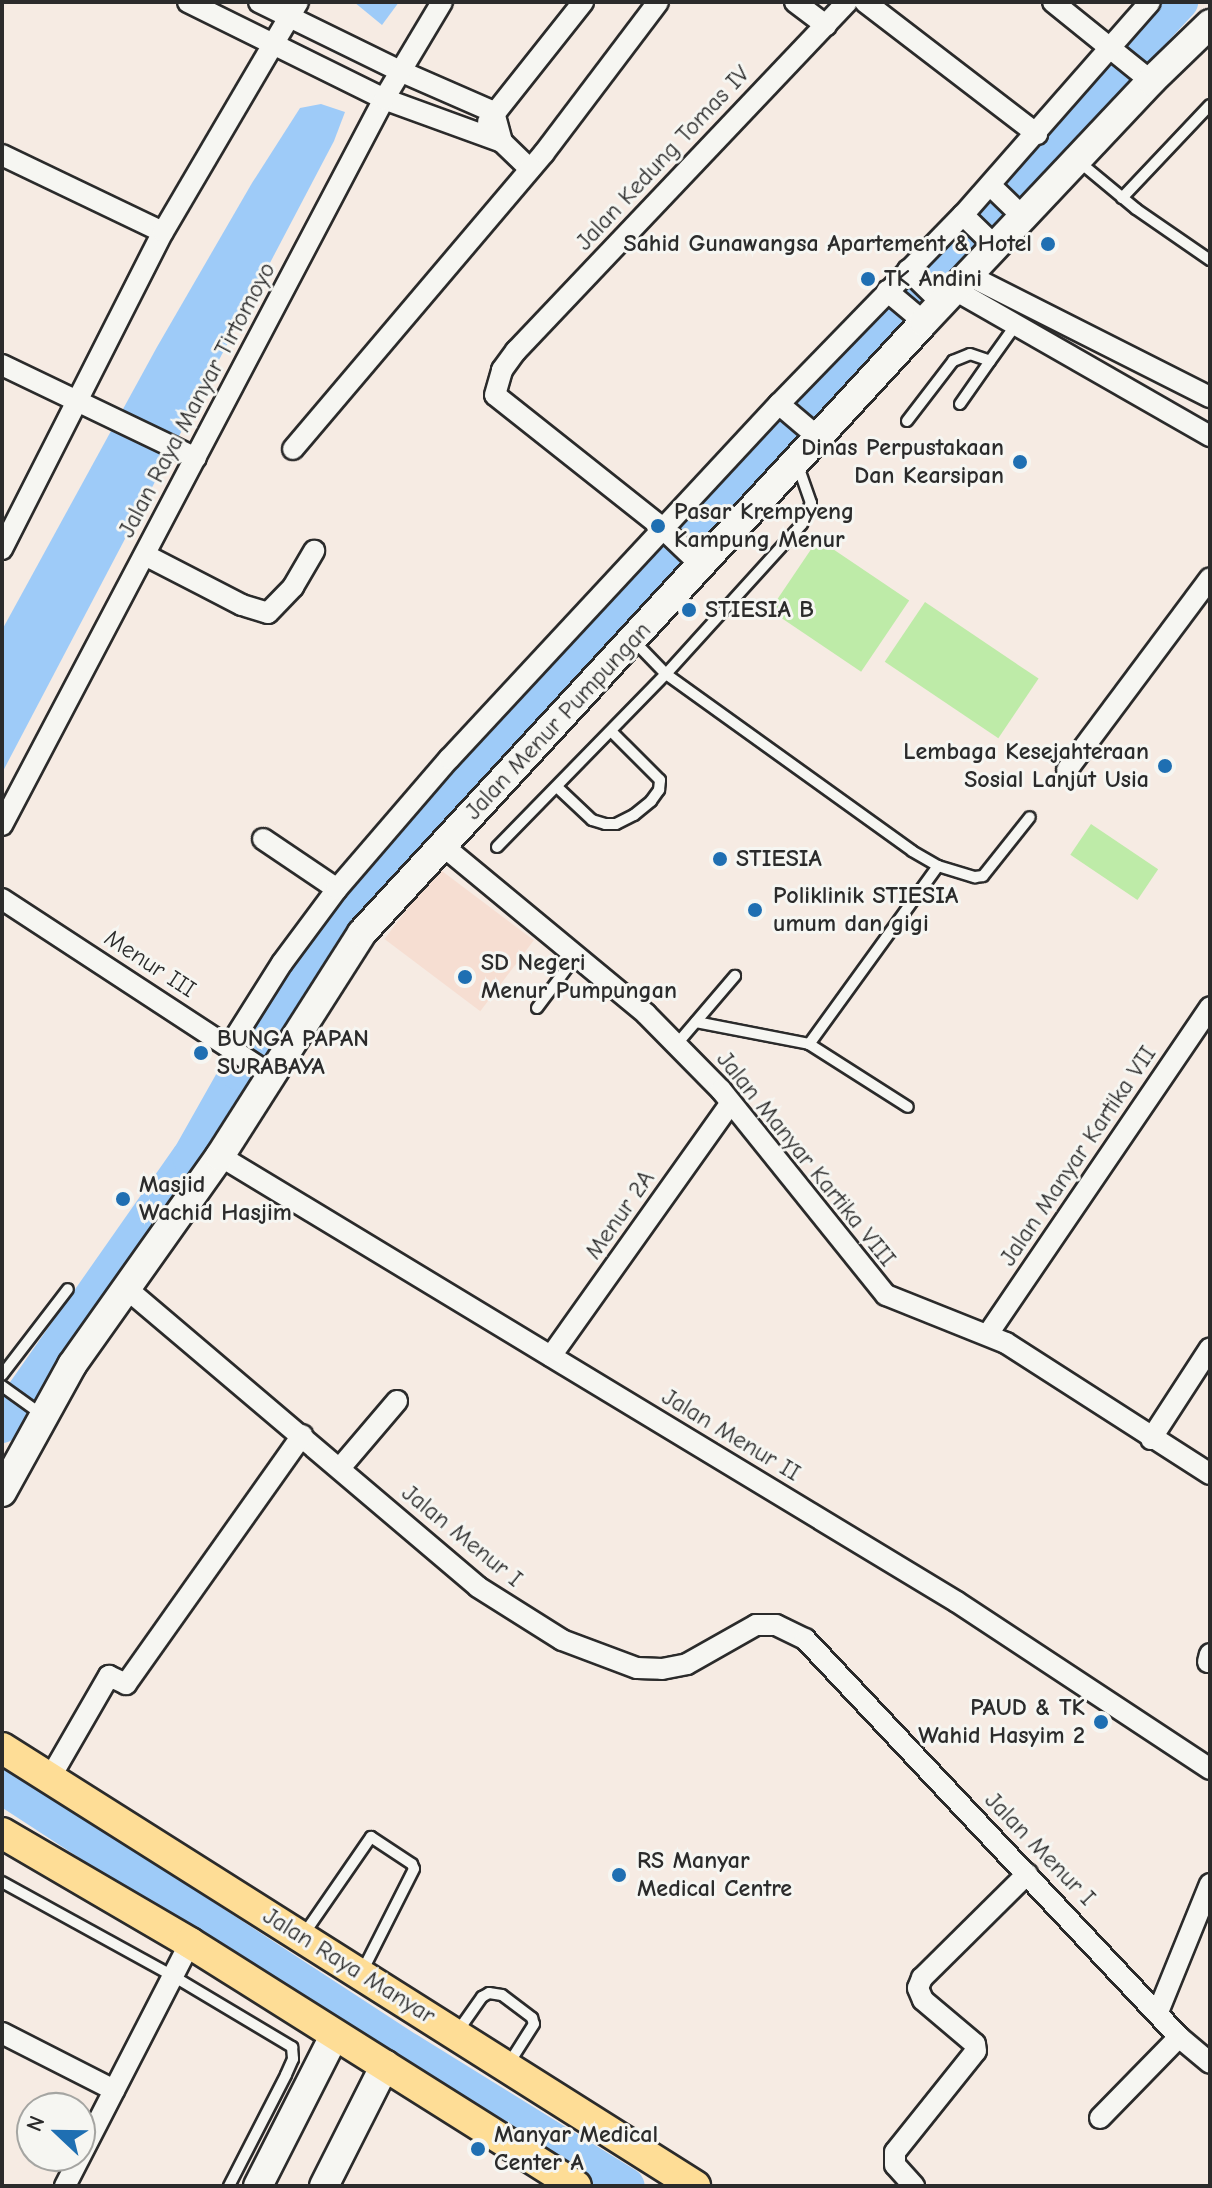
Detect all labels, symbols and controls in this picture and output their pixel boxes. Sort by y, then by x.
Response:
street label: Jalan Kedung Tomas IV [570,60,756,256]
place label: Sahid Gunawangsa Apartement & Hotel [624,230,1032,258]
marker: Sahid Gunawangsa Apartement & Hotel [1039,235,1057,253]
street label: Jalan Raya Manyar Tirtomoyo [112,258,282,542]
place label: TK Andini [884,265,982,293]
marker: TK Andini [859,270,877,288]
place label: Dinas Perpustakaan Dan Kearsipan [801,434,1004,490]
marker: Dinas Perpustakaan Dan Kearsipan [1011,453,1029,471]
place label: Pasar Krempyeng Kampung Menur [674,498,854,554]
marker: Pasar Krempyeng Kampung Menur [649,517,667,535]
place label: STIESIA B [705,596,814,624]
marker: STIESIA B [680,601,698,619]
street label: Jalan Menur Pumpungan [459,616,657,826]
place label: Lembaga Kesejahteraan Sosial Lanjut Usia [903,738,1149,794]
marker: Lembaga Kesejahteraan Sosial Lanjut Usia [1156,757,1174,775]
place label: STIESIA [736,845,822,873]
marker: STIESIA [711,850,729,868]
place label: Poliklinik STIESIA umum dan gigi [773,882,958,938]
marker: Poliklinik STIESIA umum dan gigi [744,899,766,921]
street label: Menur III [99,924,201,1004]
place label: SD Negeri Menur Pumpungan [481,949,677,1005]
marker: SD Negeri Menur Pumpungan [456,968,474,986]
place label: BUNGA PAPAN SURABAYA [217,1025,369,1081]
street label: Jalan Manyar Kartika VII [994,1041,1162,1271]
marker: BUNGA PAPAN SURABAYA [192,1044,210,1062]
street label: Jalan Manyar Kartika VIII [710,1046,902,1272]
street label: Menur 2A [579,1165,661,1265]
place label: Masjid Wachid Hasjim [139,1171,292,1227]
marker: Masjid Wachid Hasjim [114,1190,132,1208]
street label: Jalan Menur II [657,1382,805,1488]
street label: Jalan Menur I [396,1479,528,1593]
place label: PAUD & TK Wahid Hasyim 2 [918,1694,1085,1750]
marker: PAUD & TK Wahid Hasyim 2 [1092,1713,1110,1731]
street label: Jalan Menur I [979,1786,1101,1912]
place label: RS Manyar Medical Centre [637,1847,792,1903]
marker: RS Manyar Medical Centre [608,1864,630,1886]
street label: Jalan Raya Manyar [258,1901,440,2031]
north arrow [16,2092,96,2172]
text: N [21,2112,50,2135]
place label: Manyar Medical Center A [494,2121,658,2177]
marker: Manyar Medical Center A [469,2140,487,2158]

